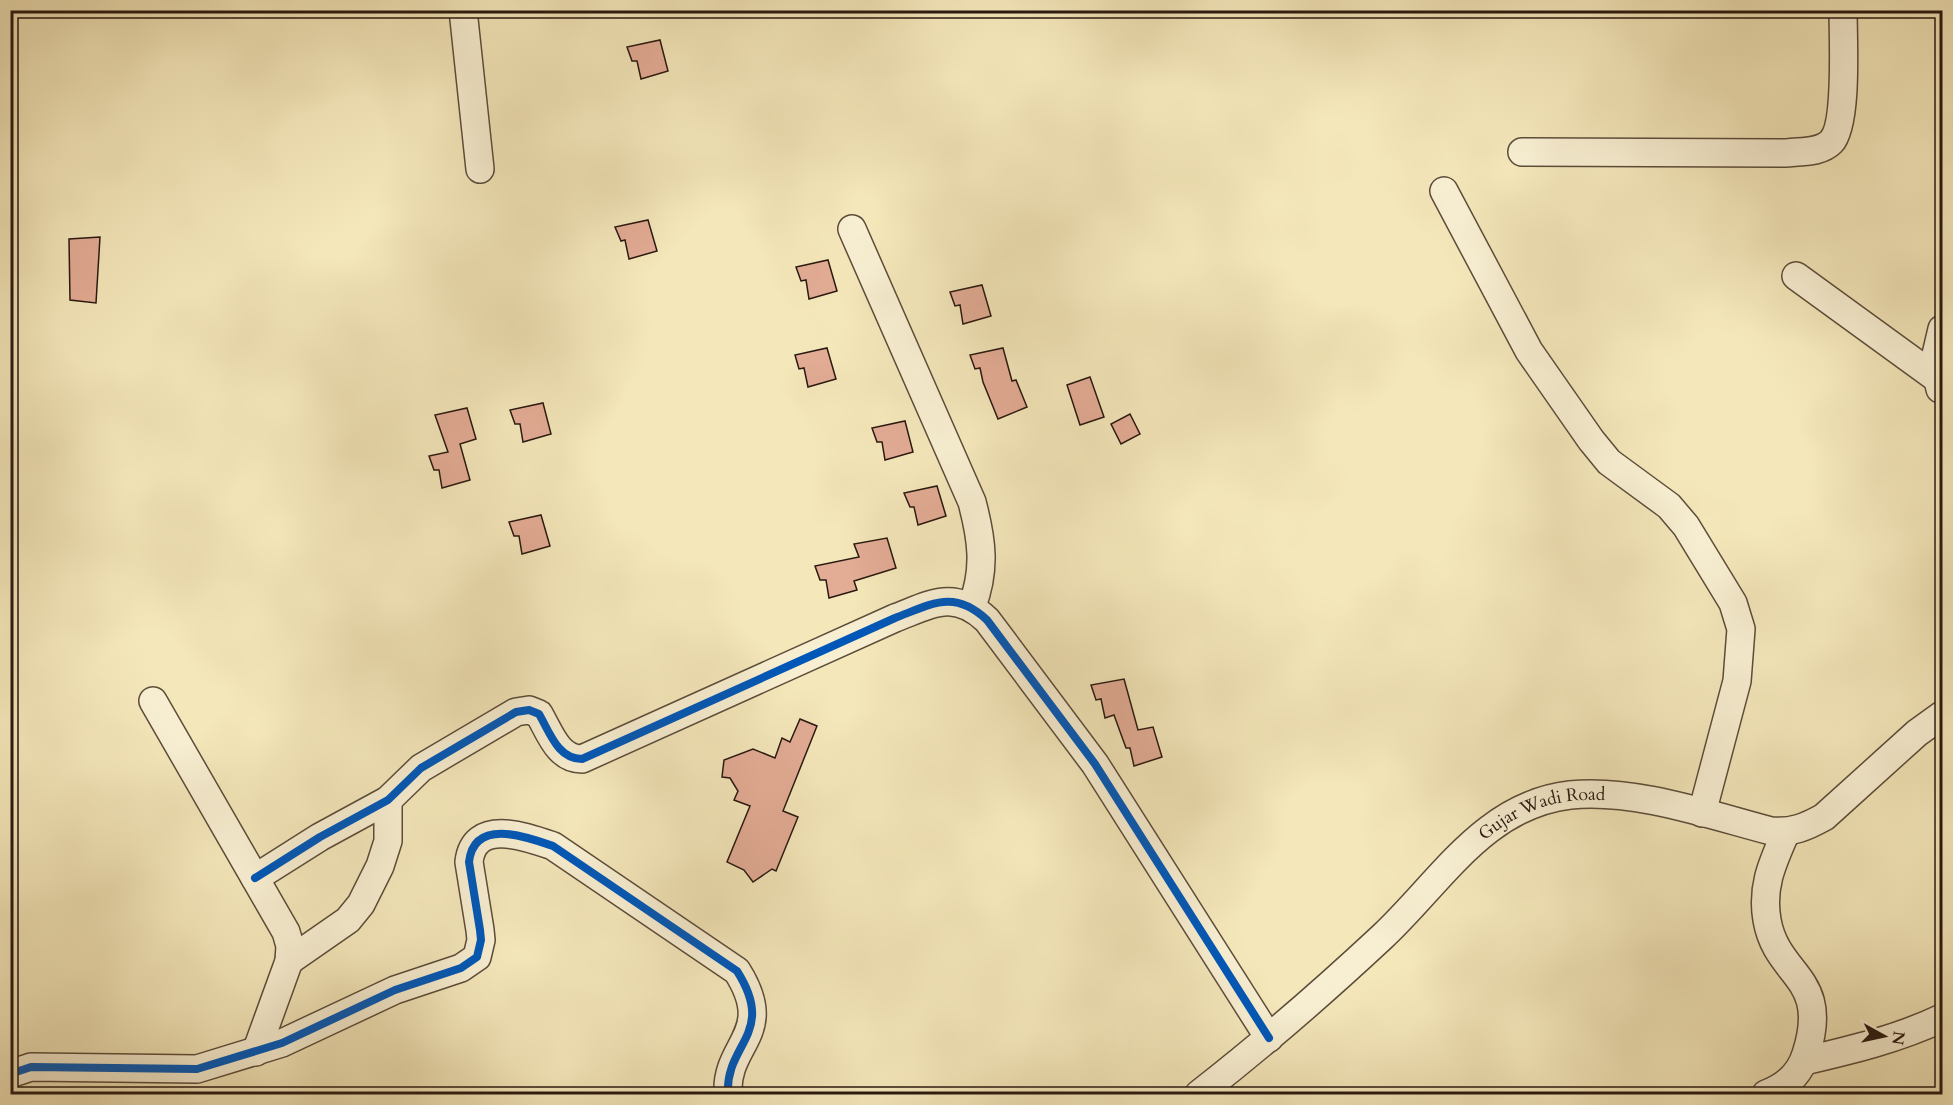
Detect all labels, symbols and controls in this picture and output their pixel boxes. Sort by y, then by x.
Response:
street label: Gujar Wadi Road [1473,781,1606,846]
north arrow [1854,1006,1914,1066]
text: N [1886,1030,1910,1046]

